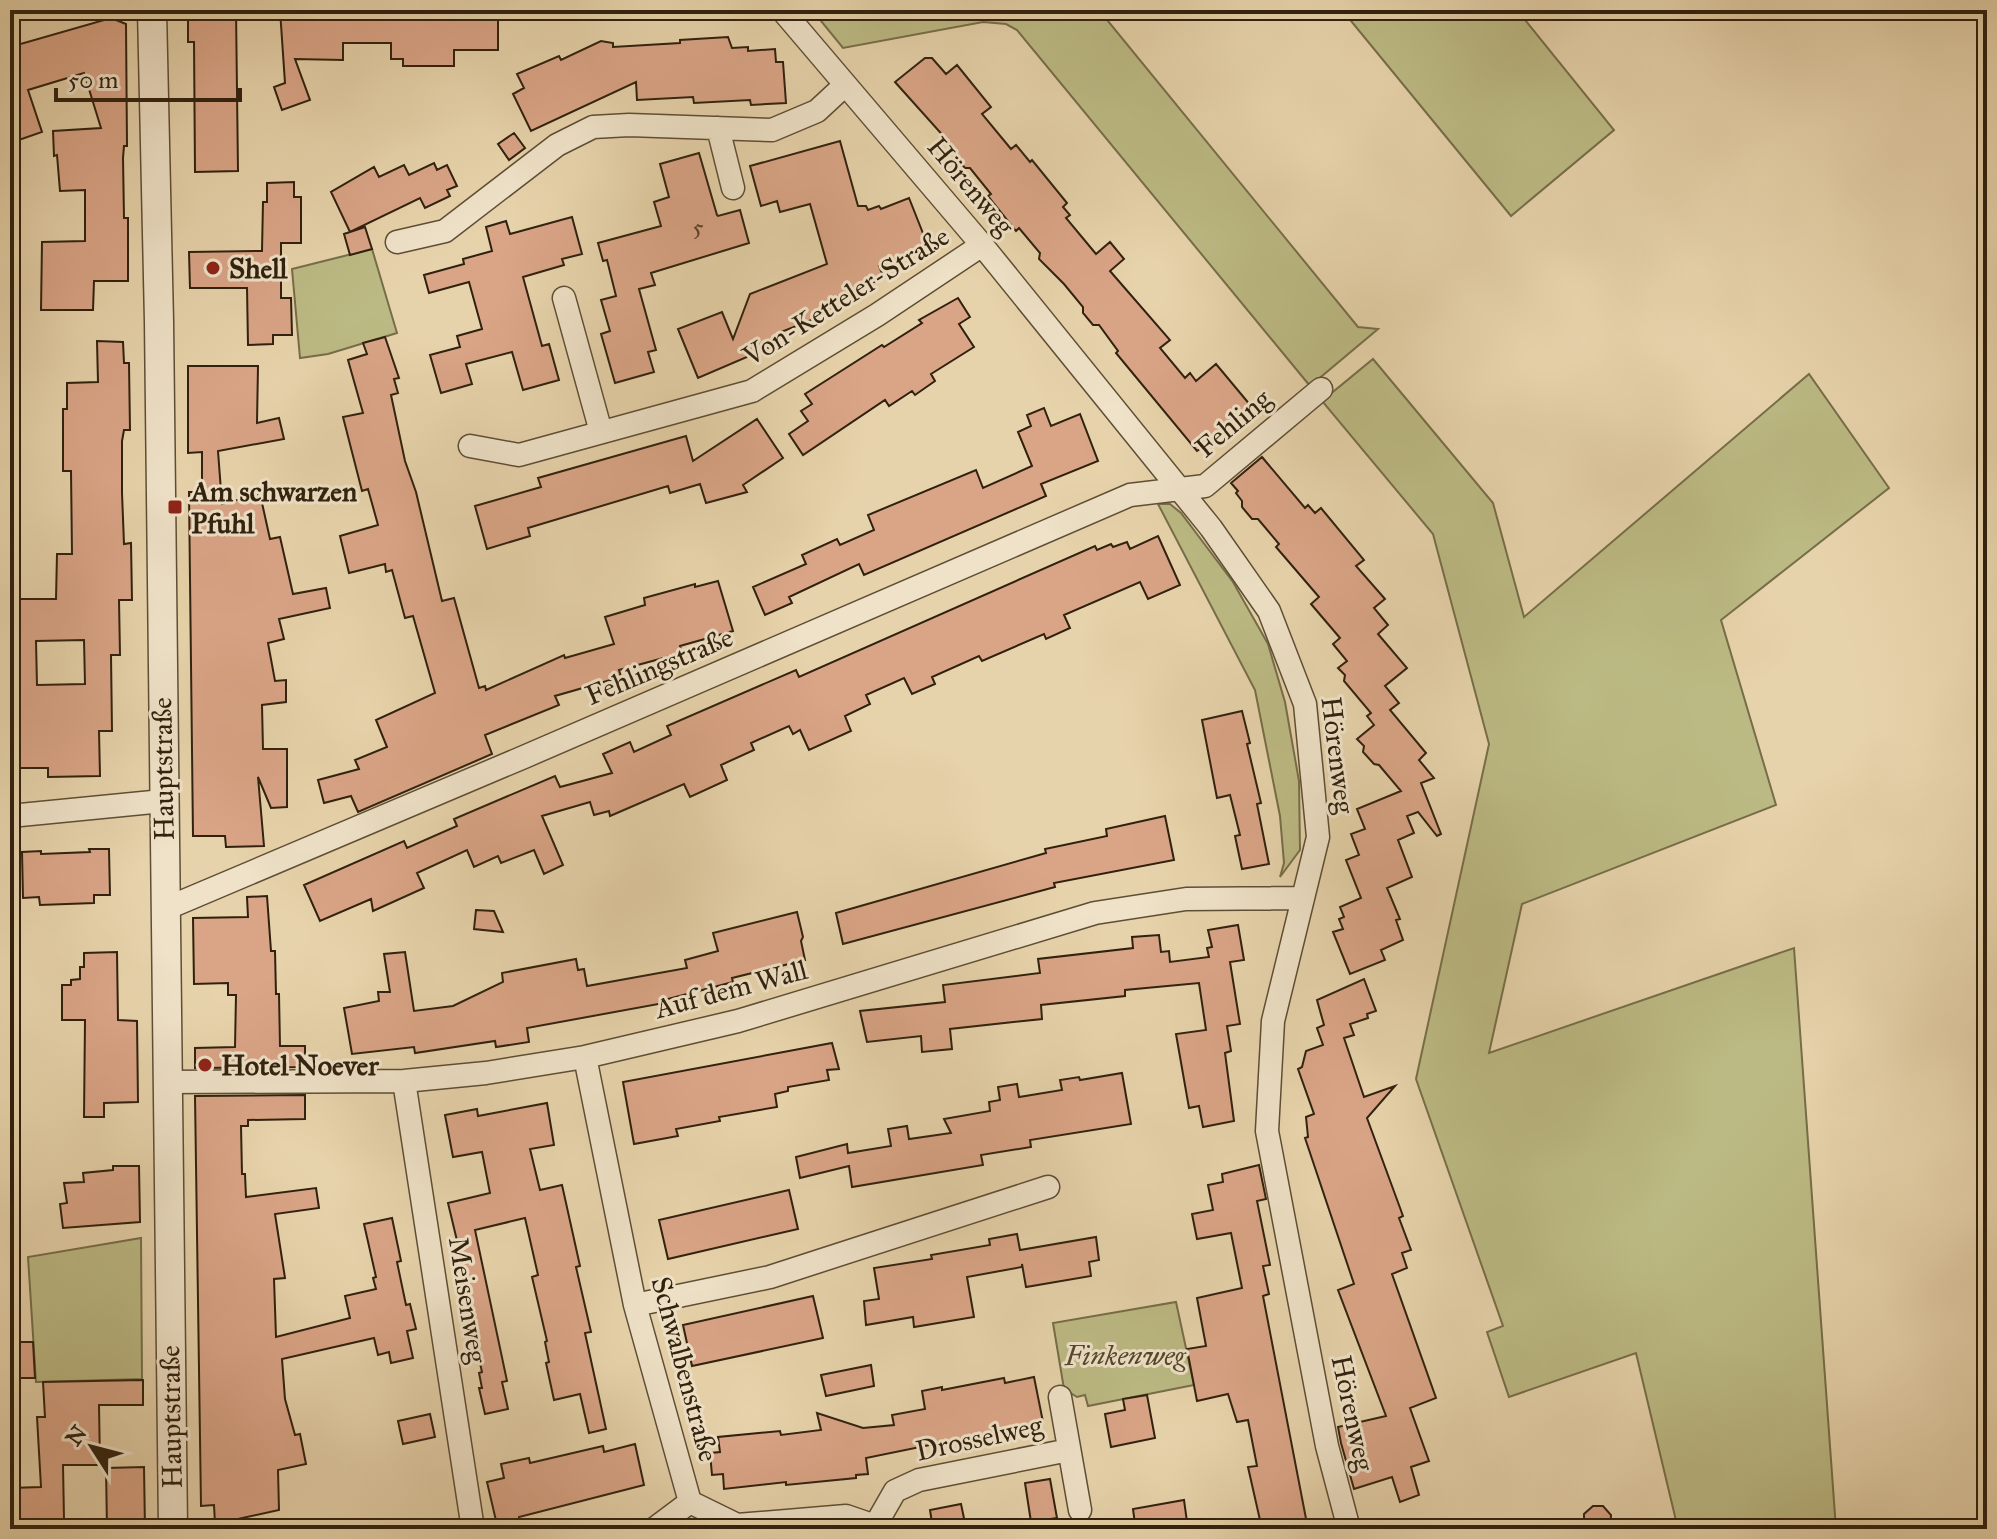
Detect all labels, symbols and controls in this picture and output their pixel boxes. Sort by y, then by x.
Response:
scale bar [56,52,240,102]
text: 50 m [68,65,118,95]
street label: Hörenweg [920,130,1023,243]
house number: 5 [692,212,704,242]
street label: Von-Ketteler-Straße [735,218,956,374]
place label: Shell [229,251,288,286]
marker: Shell [204,259,222,277]
street label: Fehling [1188,381,1279,465]
place label: Am schwarzen Pfuhl [189,474,357,541]
marker: Am schwarzen Pfuhl [166,498,184,516]
street label: Fehlingstraße [580,619,738,713]
street label: Hörenweg [1313,694,1363,817]
street label: Hauptstraße [144,697,182,841]
street label: Auf dem Wall [650,952,811,1026]
place label: Hotel Noever [221,1048,379,1083]
marker: Hotel Noever [196,1056,214,1074]
street label: Meisenweg [441,1234,495,1367]
street label: Schwalbenstraße [644,1273,726,1465]
park label: Finkenweg [1064,1338,1187,1373]
street label: Hauptstraße [152,1345,190,1489]
street label: Hörenweg [1324,1352,1383,1475]
north arrow [52,1407,132,1487]
street label: Drosselweg [912,1407,1047,1469]
text: N [60,1420,93,1451]

